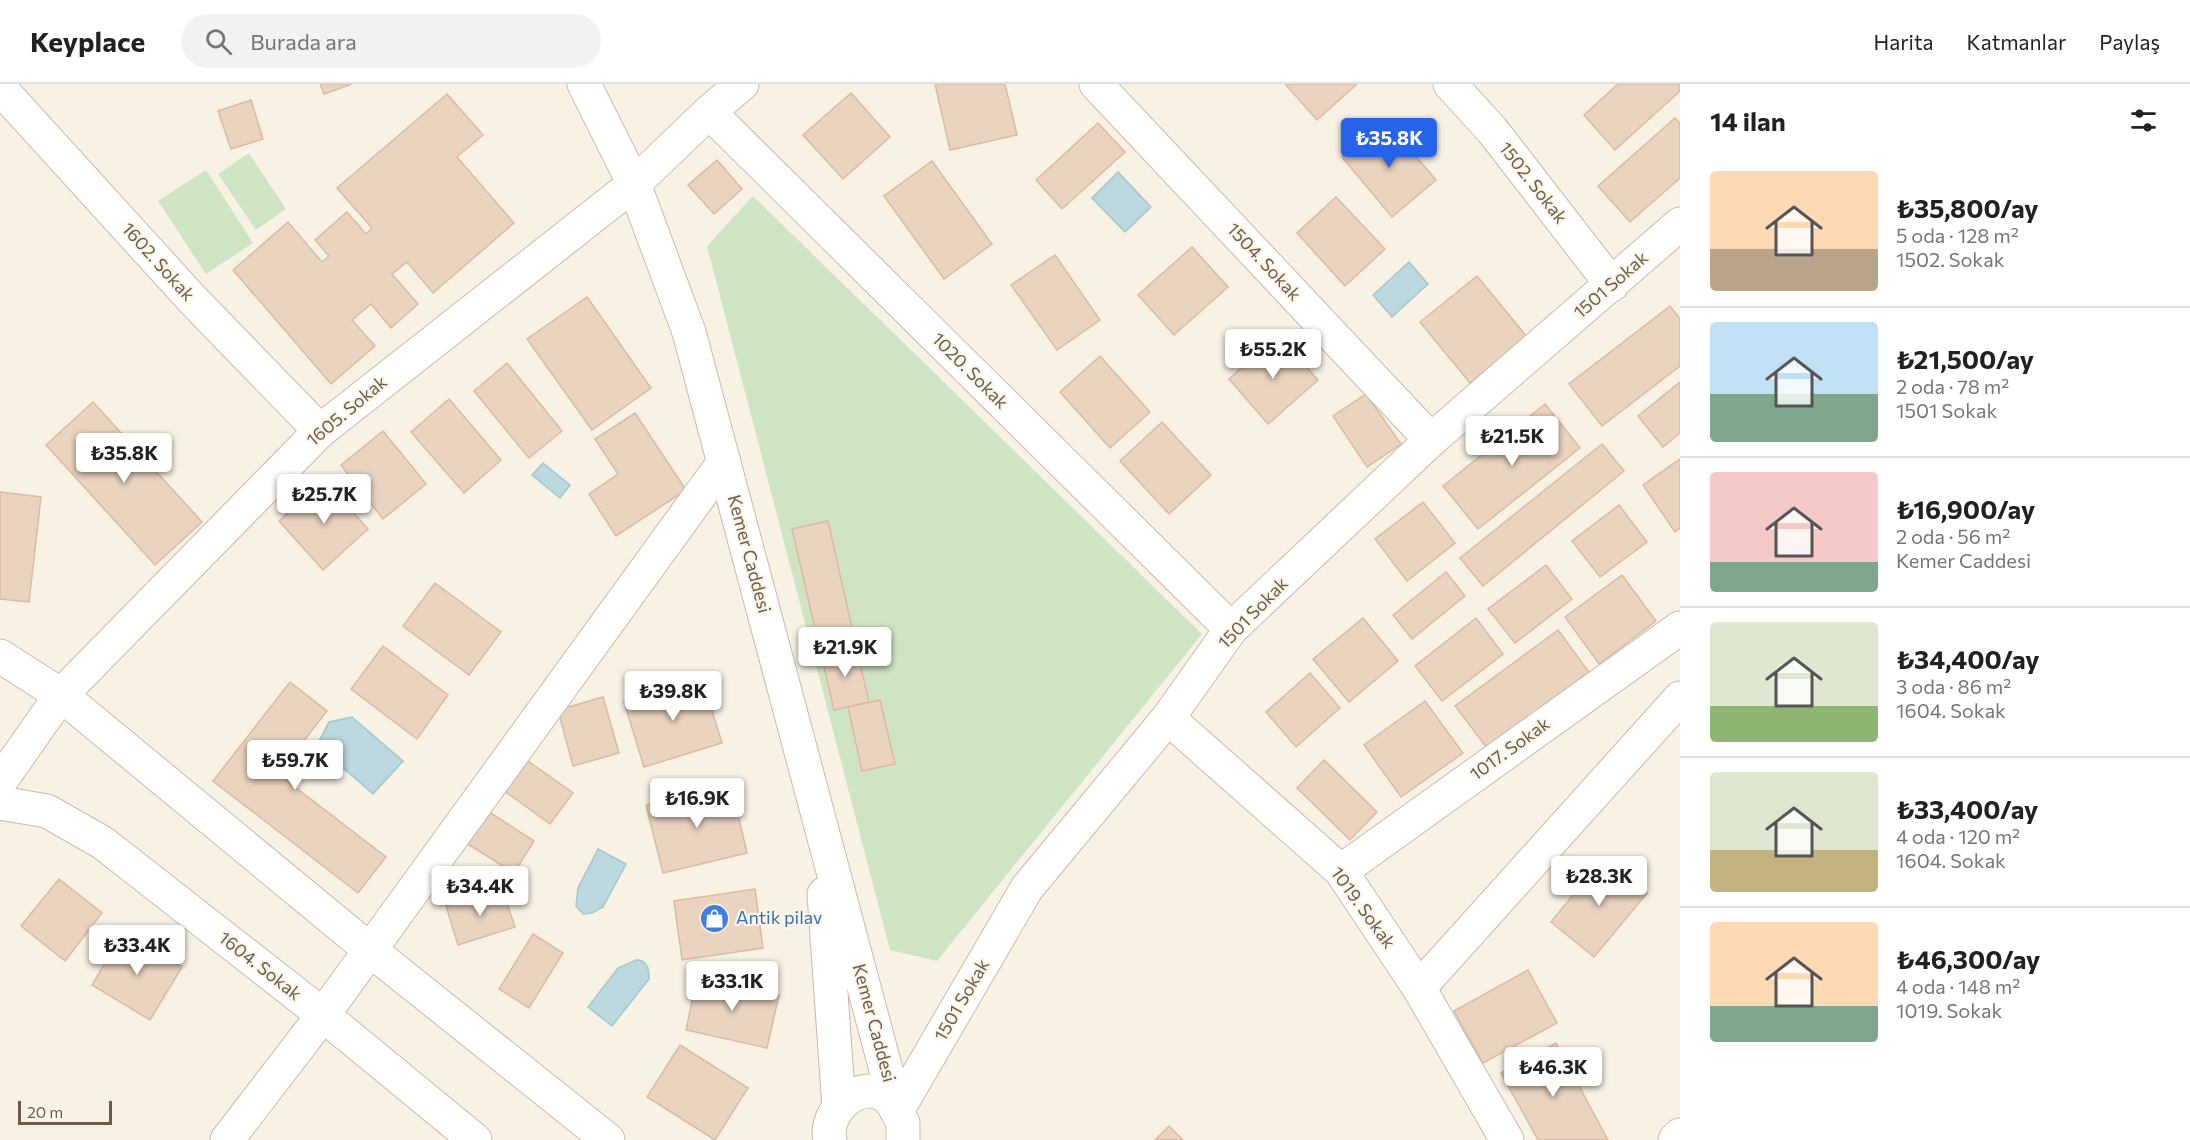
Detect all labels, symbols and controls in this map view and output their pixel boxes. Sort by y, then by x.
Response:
search box [181,14,601,68]
text: Keyplace [30,24,145,58]
icon: search [202,25,235,58]
text: Burada ara [250,28,357,55]
text: Harita [1873,29,1934,54]
text: Katmanlar [1967,29,2066,54]
text: Paylaş [2099,29,2160,54]
icon: filters [2127,104,2160,137]
text: 14 ilan [1710,105,1786,136]
pin: ₺35.8K [1340,118,1438,169]
text: ₺35.8K [1355,125,1423,149]
street label: 1502. Sokak [1495,137,1573,228]
text: ₺35,800/ay [1896,192,2039,223]
icon: home [1758,195,1830,267]
street label: 1602. Sokak [118,217,200,305]
street label: 1504. Sokak [1223,218,1306,305]
text: 5 oda · 128 m² [1896,223,2019,247]
street label: 1501 Sokak [1569,246,1652,322]
text: 1502. Sokak [1896,247,2005,271]
street label: 1020. Sokak [928,328,1014,413]
pin: ₺55.2K [1224,329,1322,380]
text: ₺55.2K [1239,336,1307,360]
text: ₺21,500/ay [1896,343,2034,374]
icon: home [1758,346,1830,418]
street label: 1605. Sokak [302,370,391,450]
text: 2 oda · 78 m² [1896,374,2009,398]
text: 1501 Sokak [1896,398,1997,422]
pin: ₺21.5K [1463,416,1561,467]
text: ₺21.5K [1480,423,1544,447]
pin: ₺35.8K [75,433,173,484]
text: ₺35.8K [90,440,158,464]
pin: ₺25.7K [275,474,373,525]
text: ₺25.7K [291,481,357,505]
street label: Kemer Caddesi [724,492,776,615]
text: ₺16,900/ay [1896,493,2035,524]
icon: home [1758,496,1830,568]
text: 2 oda · 56 m² [1896,524,2010,548]
text: Kemer Caddesi [1896,548,2031,572]
street label: 1501 Sokak [1213,572,1292,653]
pin: ₺21.9K [796,627,894,678]
text: ₺21.9K [812,634,878,658]
text: ₺34,400/ay [1896,643,2040,674]
icon: home [1758,646,1830,718]
pin: ₺39.8K [624,671,722,722]
text: 3 oda · 86 m² [1896,674,2011,698]
text: ₺39.8K [639,678,707,702]
text: 1604. Sokak [1896,698,2006,722]
street label: 1017. Sokak [1465,712,1554,785]
pin: ₺59.7K [246,740,344,791]
text: ₺59.7K [261,747,329,771]
pin: ₺16.9K [648,778,746,829]
text: ₺16.9K [664,785,730,809]
text: ₺33,400/ay [1896,793,2038,824]
icon: home [1758,796,1830,868]
text: 4 oda · 120 m² [1896,824,2020,848]
text: 1604. Sokak [1896,848,2006,872]
pin: ₺28.3K [1550,856,1648,907]
street label: 1019. Sokak [1327,862,1401,953]
text: ₺28.3K [1565,863,1633,887]
pin: ₺34.4K [431,866,529,917]
text: ₺34.4K [445,873,515,897]
shop icon: Antik pilav [699,902,731,934]
place label: Antik pilav [736,906,822,928]
pin: ₺33.4K [88,925,186,976]
street label: 1604. Sokak [215,926,307,1004]
text: ₺33.4K [103,932,171,956]
text: ₺46,300/ay [1896,943,2040,974]
icon: home [1758,946,1830,1018]
street label: 1501 Sokak [929,954,994,1044]
pin: ₺33.1K [683,961,781,1012]
street label: Kemer Caddesi [849,961,901,1084]
text: ₺33.1K [700,968,764,992]
text: 4 oda · 148 m² [1896,974,2020,998]
text: 1019. Sokak [1896,998,2002,1022]
pin: ₺46.3K [1504,1047,1602,1098]
text: ₺46.3K [1518,1054,1588,1078]
scale bar [18,1098,112,1126]
text: 20 m [27,1102,63,1121]

